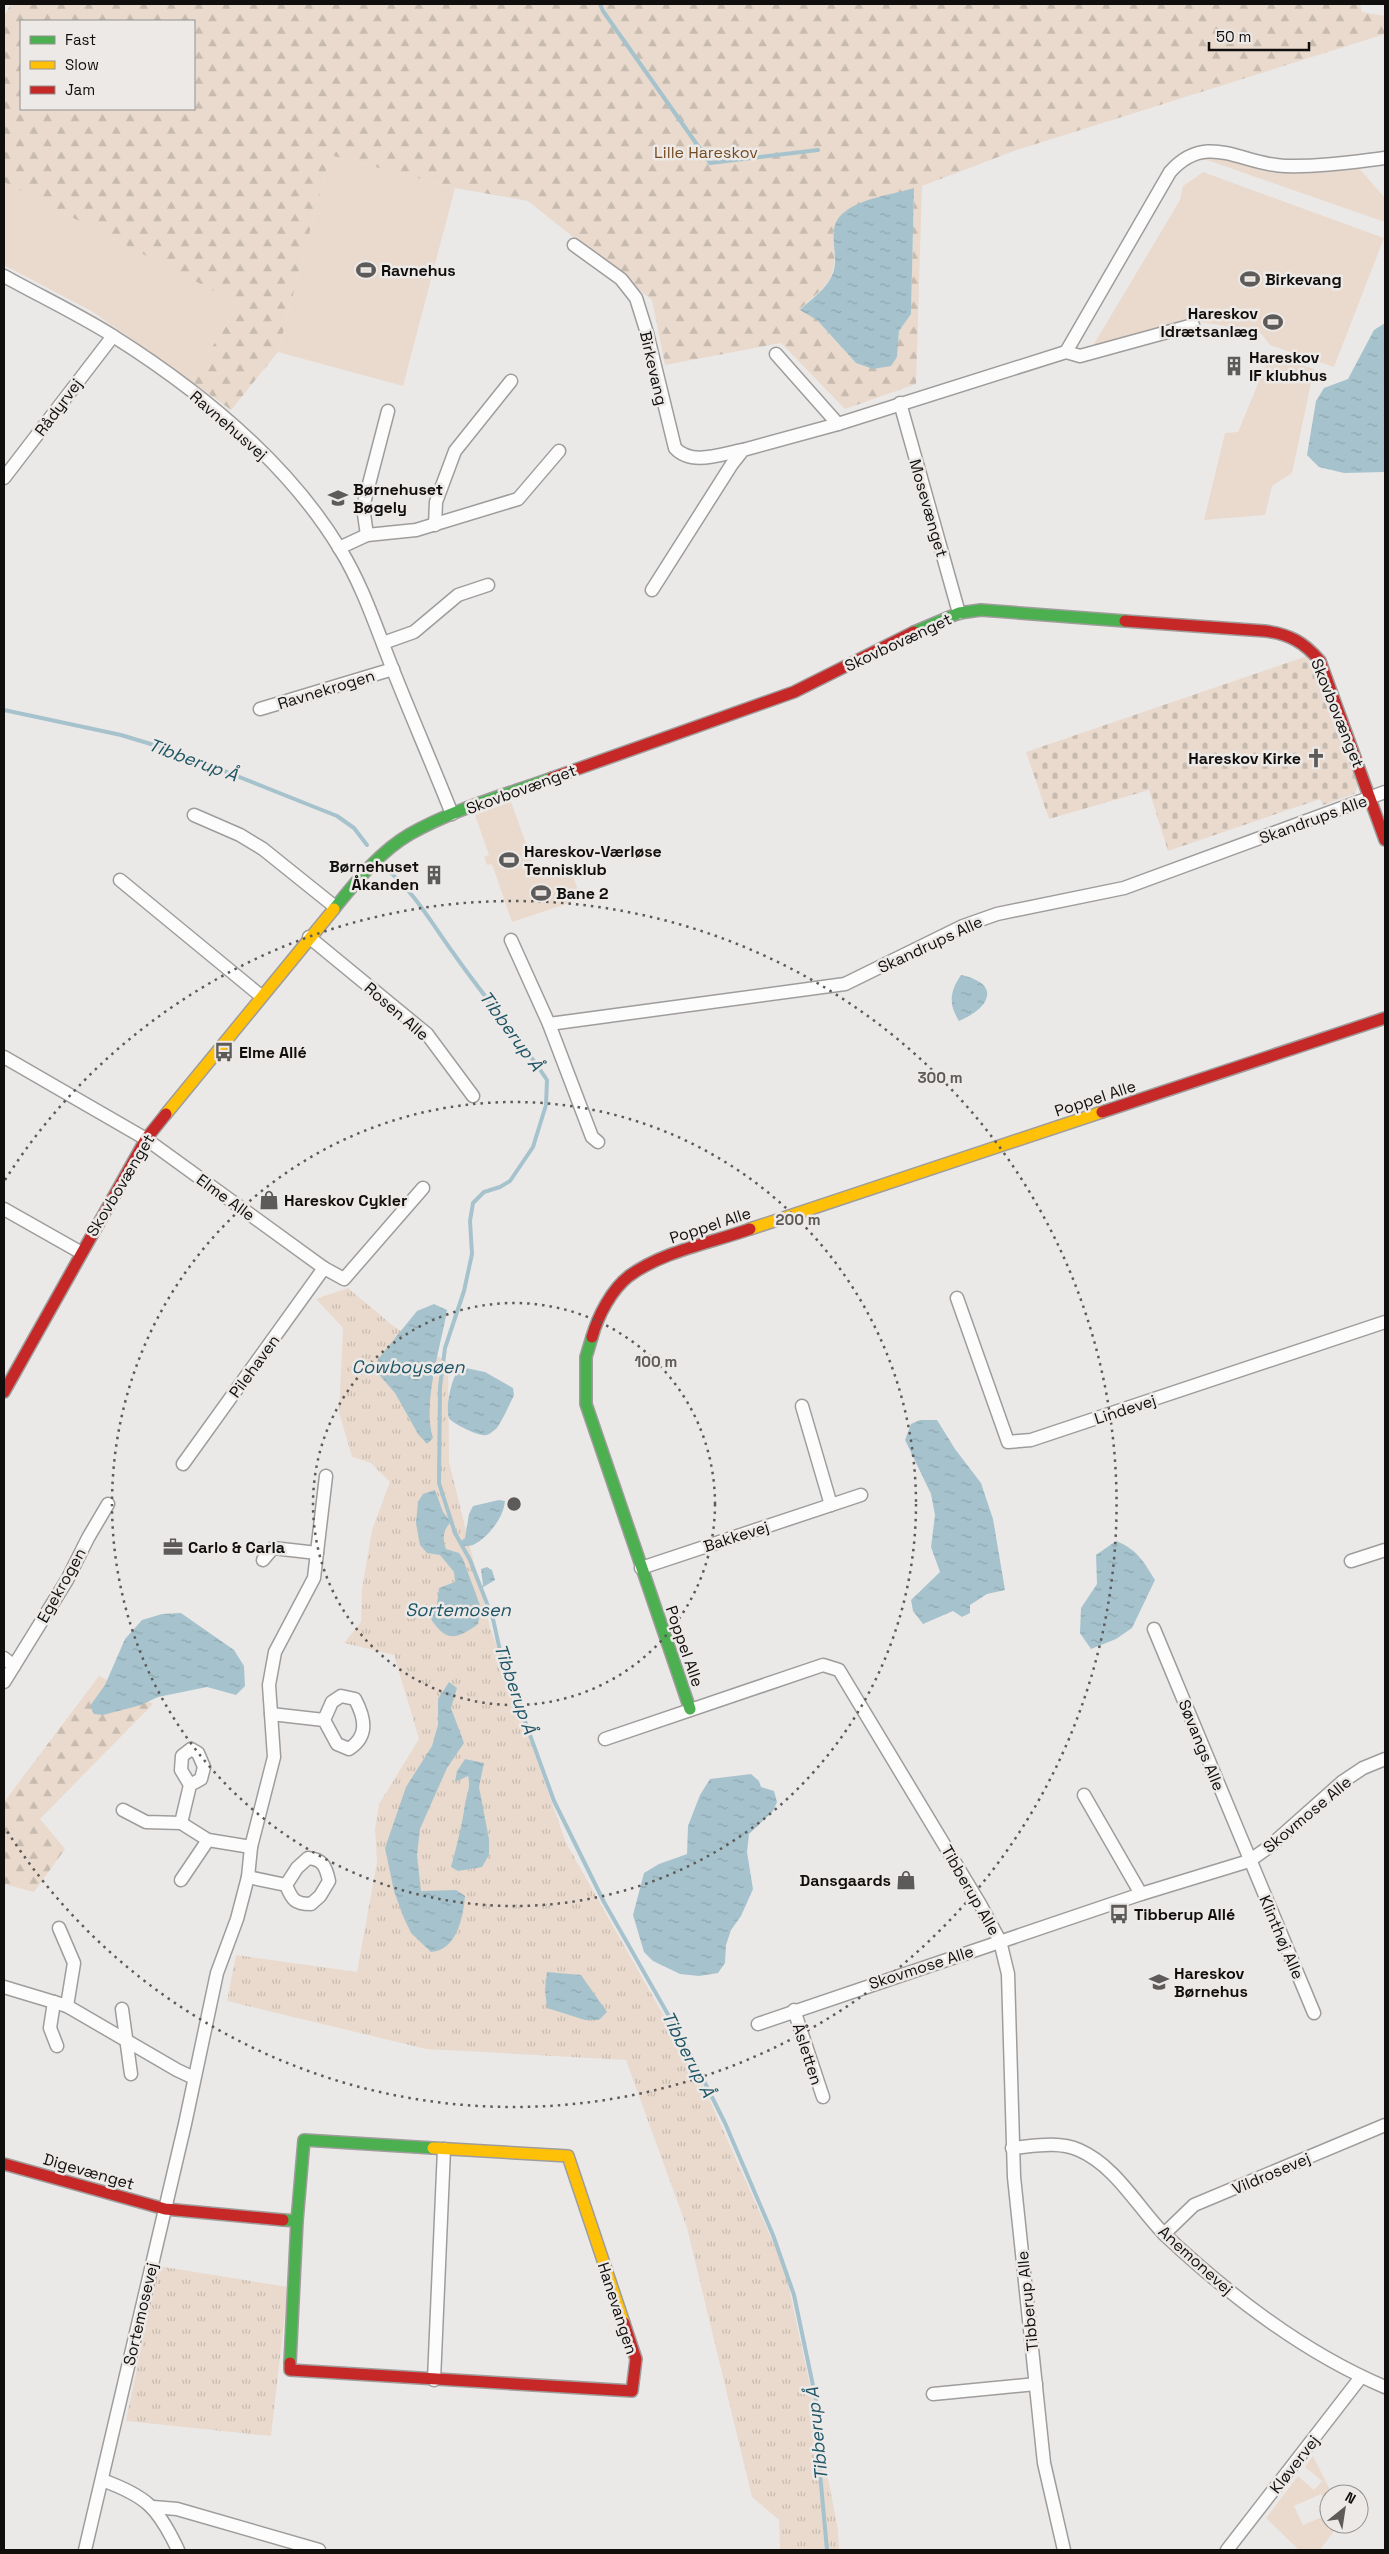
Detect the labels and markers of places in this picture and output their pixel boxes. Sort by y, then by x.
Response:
sports icon: Ravnehus [355,259,377,281]
place label: Ravnehus [381,260,456,281]
sports icon: Birkevang [1239,268,1261,290]
place label: Birkevang [1265,269,1342,290]
place label: Hareskov Idrætsanlæg [1161,303,1258,342]
sports icon: Hareskov Idrætsanlæg [1262,311,1284,333]
place label: Hareskov IF klubhus [1249,347,1327,386]
building icon: Hareskov IF klubhus [1223,355,1245,377]
place label: Børnehuset Bøgely [353,479,443,518]
school or university icon: Børnehuset Bøgely [327,487,349,509]
church icon: Hareskov Kirke [1305,747,1327,769]
place label: Hareskov Kirke [1188,748,1301,769]
place label: Hareskov-Værløse Tennisklub [524,841,662,880]
sports icon: Hareskov-Værløse Tennisklub [498,849,520,871]
place label: Børnehuset Åkanden [329,856,419,895]
building icon: Børnehuset Åkanden [423,864,445,886]
sports icon: Bane 2 [530,882,552,904]
place label: Bane 2 [556,883,609,904]
bus stop icon: Elme Allé [213,1041,235,1063]
place label: Elme Allé [239,1042,307,1063]
shop icon: Hareskov Cykler [258,1189,280,1211]
place label: Hareskov Cykler [284,1190,407,1211]
centre of rings [505,1495,523,1513]
office icon: Carlo & Carla [162,1536,184,1558]
place label: Carlo & Carla [188,1537,285,1558]
shop icon: Dansgaards [895,1869,917,1891]
place label: Dansgaards [800,1870,891,1891]
bus stop icon: Tibberup Allé [1108,1903,1130,1925]
place label: Tibberup Allé [1134,1904,1235,1925]
place label: Hareskov Børnehus [1174,1963,1248,2002]
school or university icon: Hareskov Børnehus [1148,1971,1170,1993]

